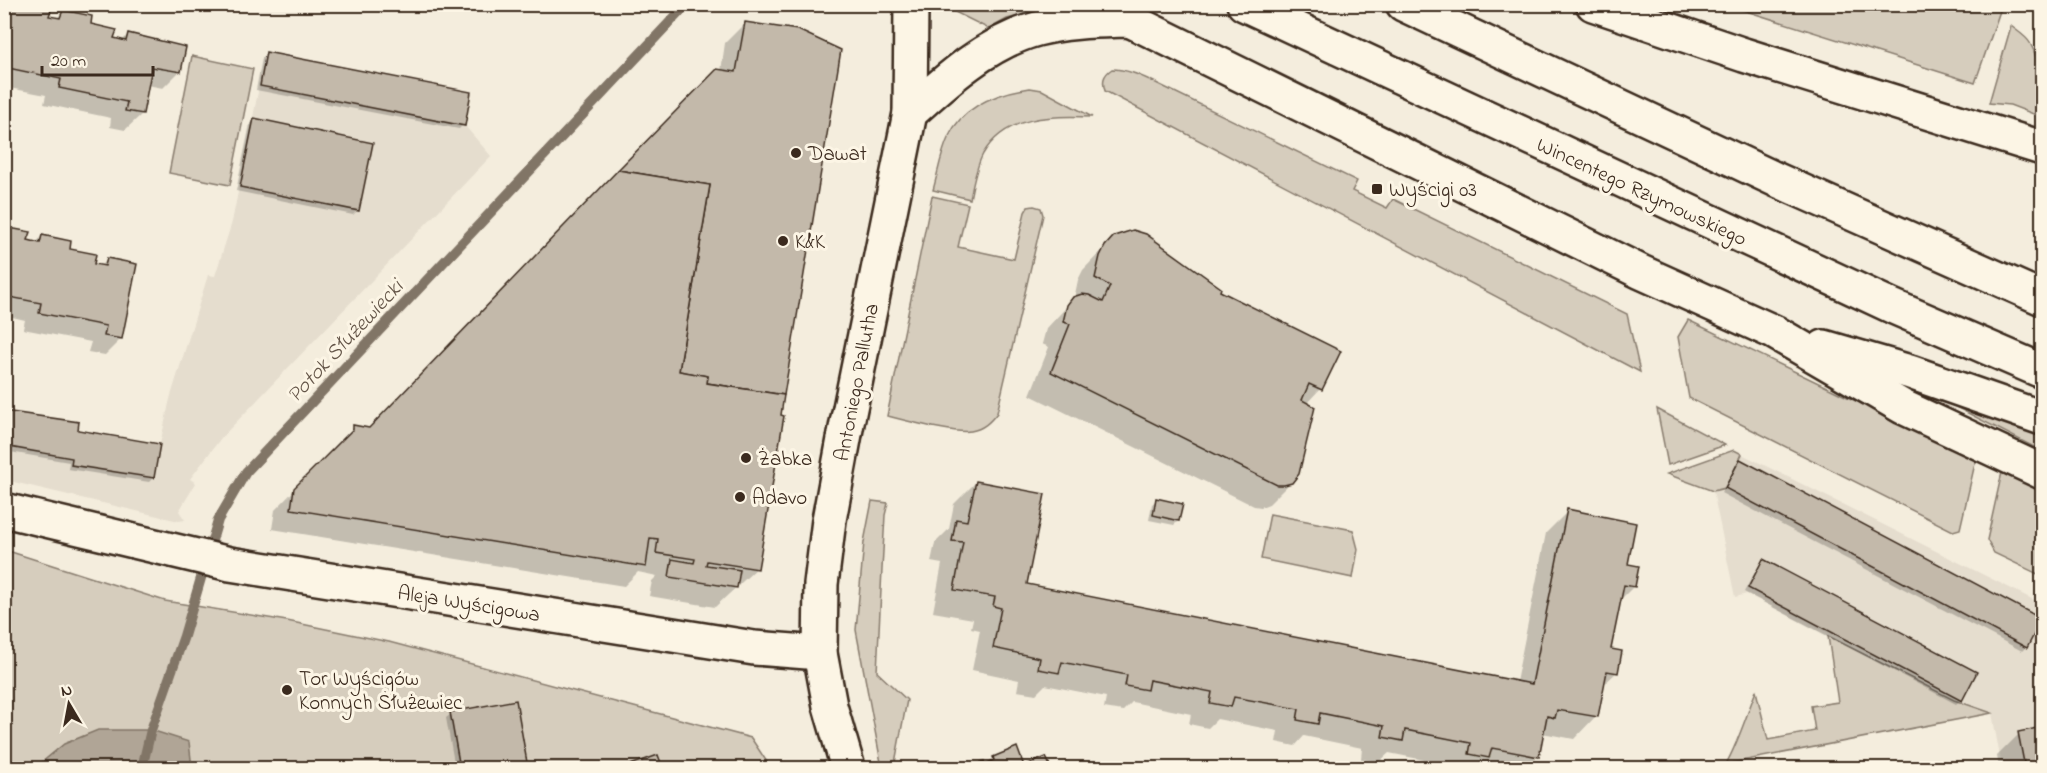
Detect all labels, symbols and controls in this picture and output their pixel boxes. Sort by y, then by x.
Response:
scale bar [42,39,153,77]
text: 20 m [51,49,86,75]
street label: Wincentego Rzymowskiego [1530,131,1751,257]
place label: Dawat [807,140,867,170]
marker: Dawat [789,146,803,160]
place label: Wyścigi 03 [1389,176,1477,208]
marker: Wyścigi 03 [1370,182,1384,196]
place label: K&K [795,228,826,258]
marker: K&K [776,234,790,248]
water label: Potok Służewiecki [280,272,413,411]
street label: Antoniego Pallutha [828,301,890,464]
place label: Żabka [758,445,812,475]
marker: Żabka [739,451,753,465]
place label: Adavo [752,484,807,514]
marker: Adavo [733,490,747,504]
street label: Aleja Wyścigowa [395,579,542,633]
place label: Tor Wyścigów Konnych Służewiec [299,665,463,721]
north arrow [39,674,99,734]
text: N [59,678,74,704]
marker: Tor Wyścigów Konnych Służewiec [280,683,294,697]

